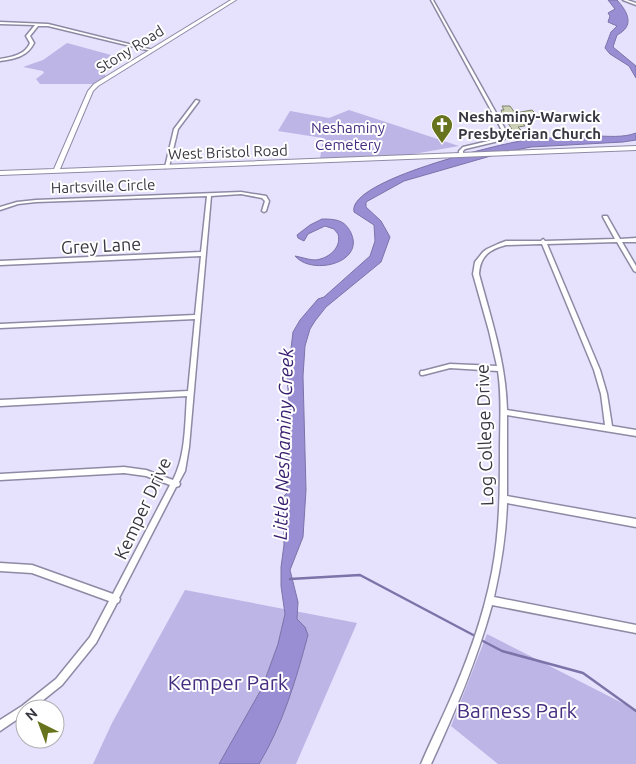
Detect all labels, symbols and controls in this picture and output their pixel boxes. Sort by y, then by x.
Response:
street label: Stony Road [93,22,167,76]
place label: Neshaminy-Warwick Presbyterian Church [458,108,601,142]
church icon: Neshaminy-Warwick Presbyterian Church [430,113,454,144]
park label: Neshaminy Cemetery [311,119,385,153]
street label: West Bristol Road [168,141,288,163]
street label: Hartsville Circle [50,176,156,196]
street label: Grey Lane [60,233,142,257]
water label: Little Neshaminy Creek [269,347,297,540]
street label: Log College Drive [472,364,496,506]
street label: Kemper Drive [110,454,174,562]
park label: Kemper Park [168,670,289,694]
park label: Barness Park [457,698,578,722]
north arrow [15,699,65,749]
text: N [22,705,41,724]

